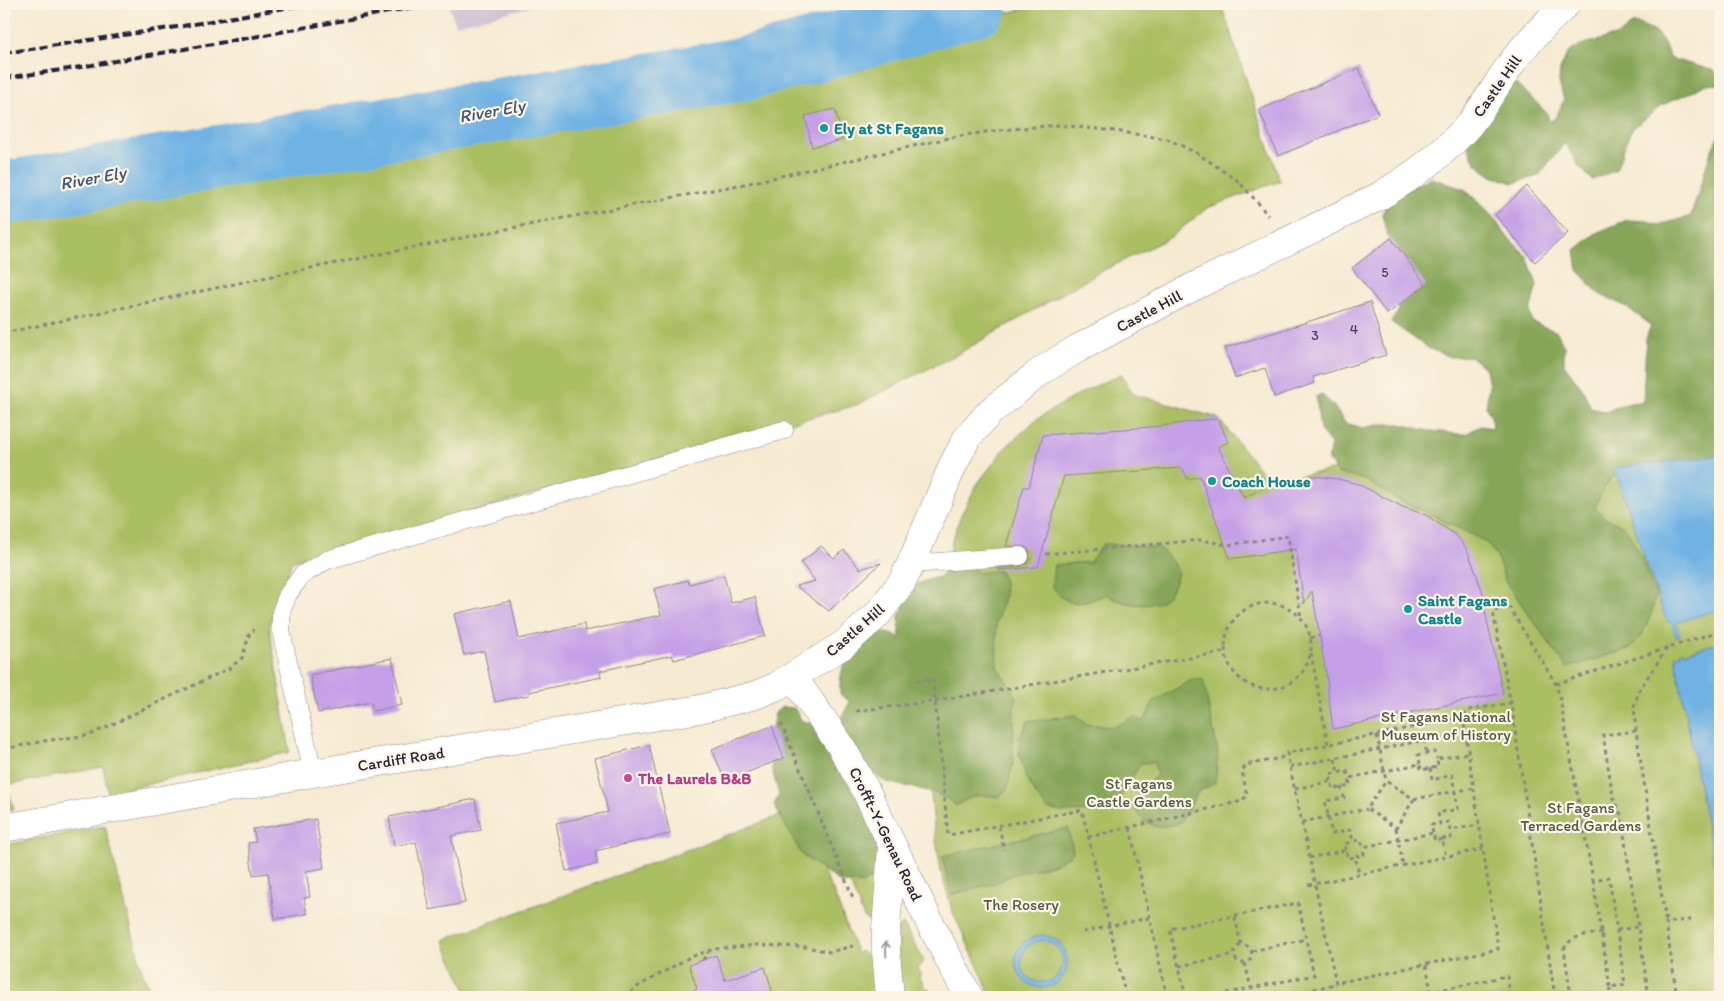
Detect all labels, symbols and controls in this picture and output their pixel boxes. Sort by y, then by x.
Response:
street label: Castle Hill [1469,51,1526,121]
water label: River Ely [457,94,529,128]
place label: Ely at St Fagans [834,119,944,139]
marker: Ely at St Fagans [818,122,830,134]
water label: River Ely [58,161,130,195]
house number: 5 [1381,264,1389,281]
street label: Castle Hill [1113,286,1186,336]
house number: 4 [1350,321,1359,338]
house number: 3 [1311,327,1319,344]
place label: Coach House [1222,472,1311,491]
marker: Coach House [1206,475,1218,487]
place label: Saint Fagans Castle [1418,591,1507,628]
street label: Castle Hill [822,599,889,661]
marker: Saint Fagans Castle [1402,603,1414,615]
park label: St Fagans National Museum of History [1381,707,1512,744]
street label: Cardiff Road [356,743,446,775]
street label: Crofft-Y-Genau Road [845,764,927,904]
place label: The Laurels B&B [637,769,751,788]
marker: The Laurels B&B [622,772,634,784]
park label: St Fagans Castle Gardens [1086,774,1192,811]
park label: St Fagans Terraced Gardens [1521,798,1641,835]
park label: The Rosery [983,895,1059,914]
one-way arrow [881,941,891,957]

